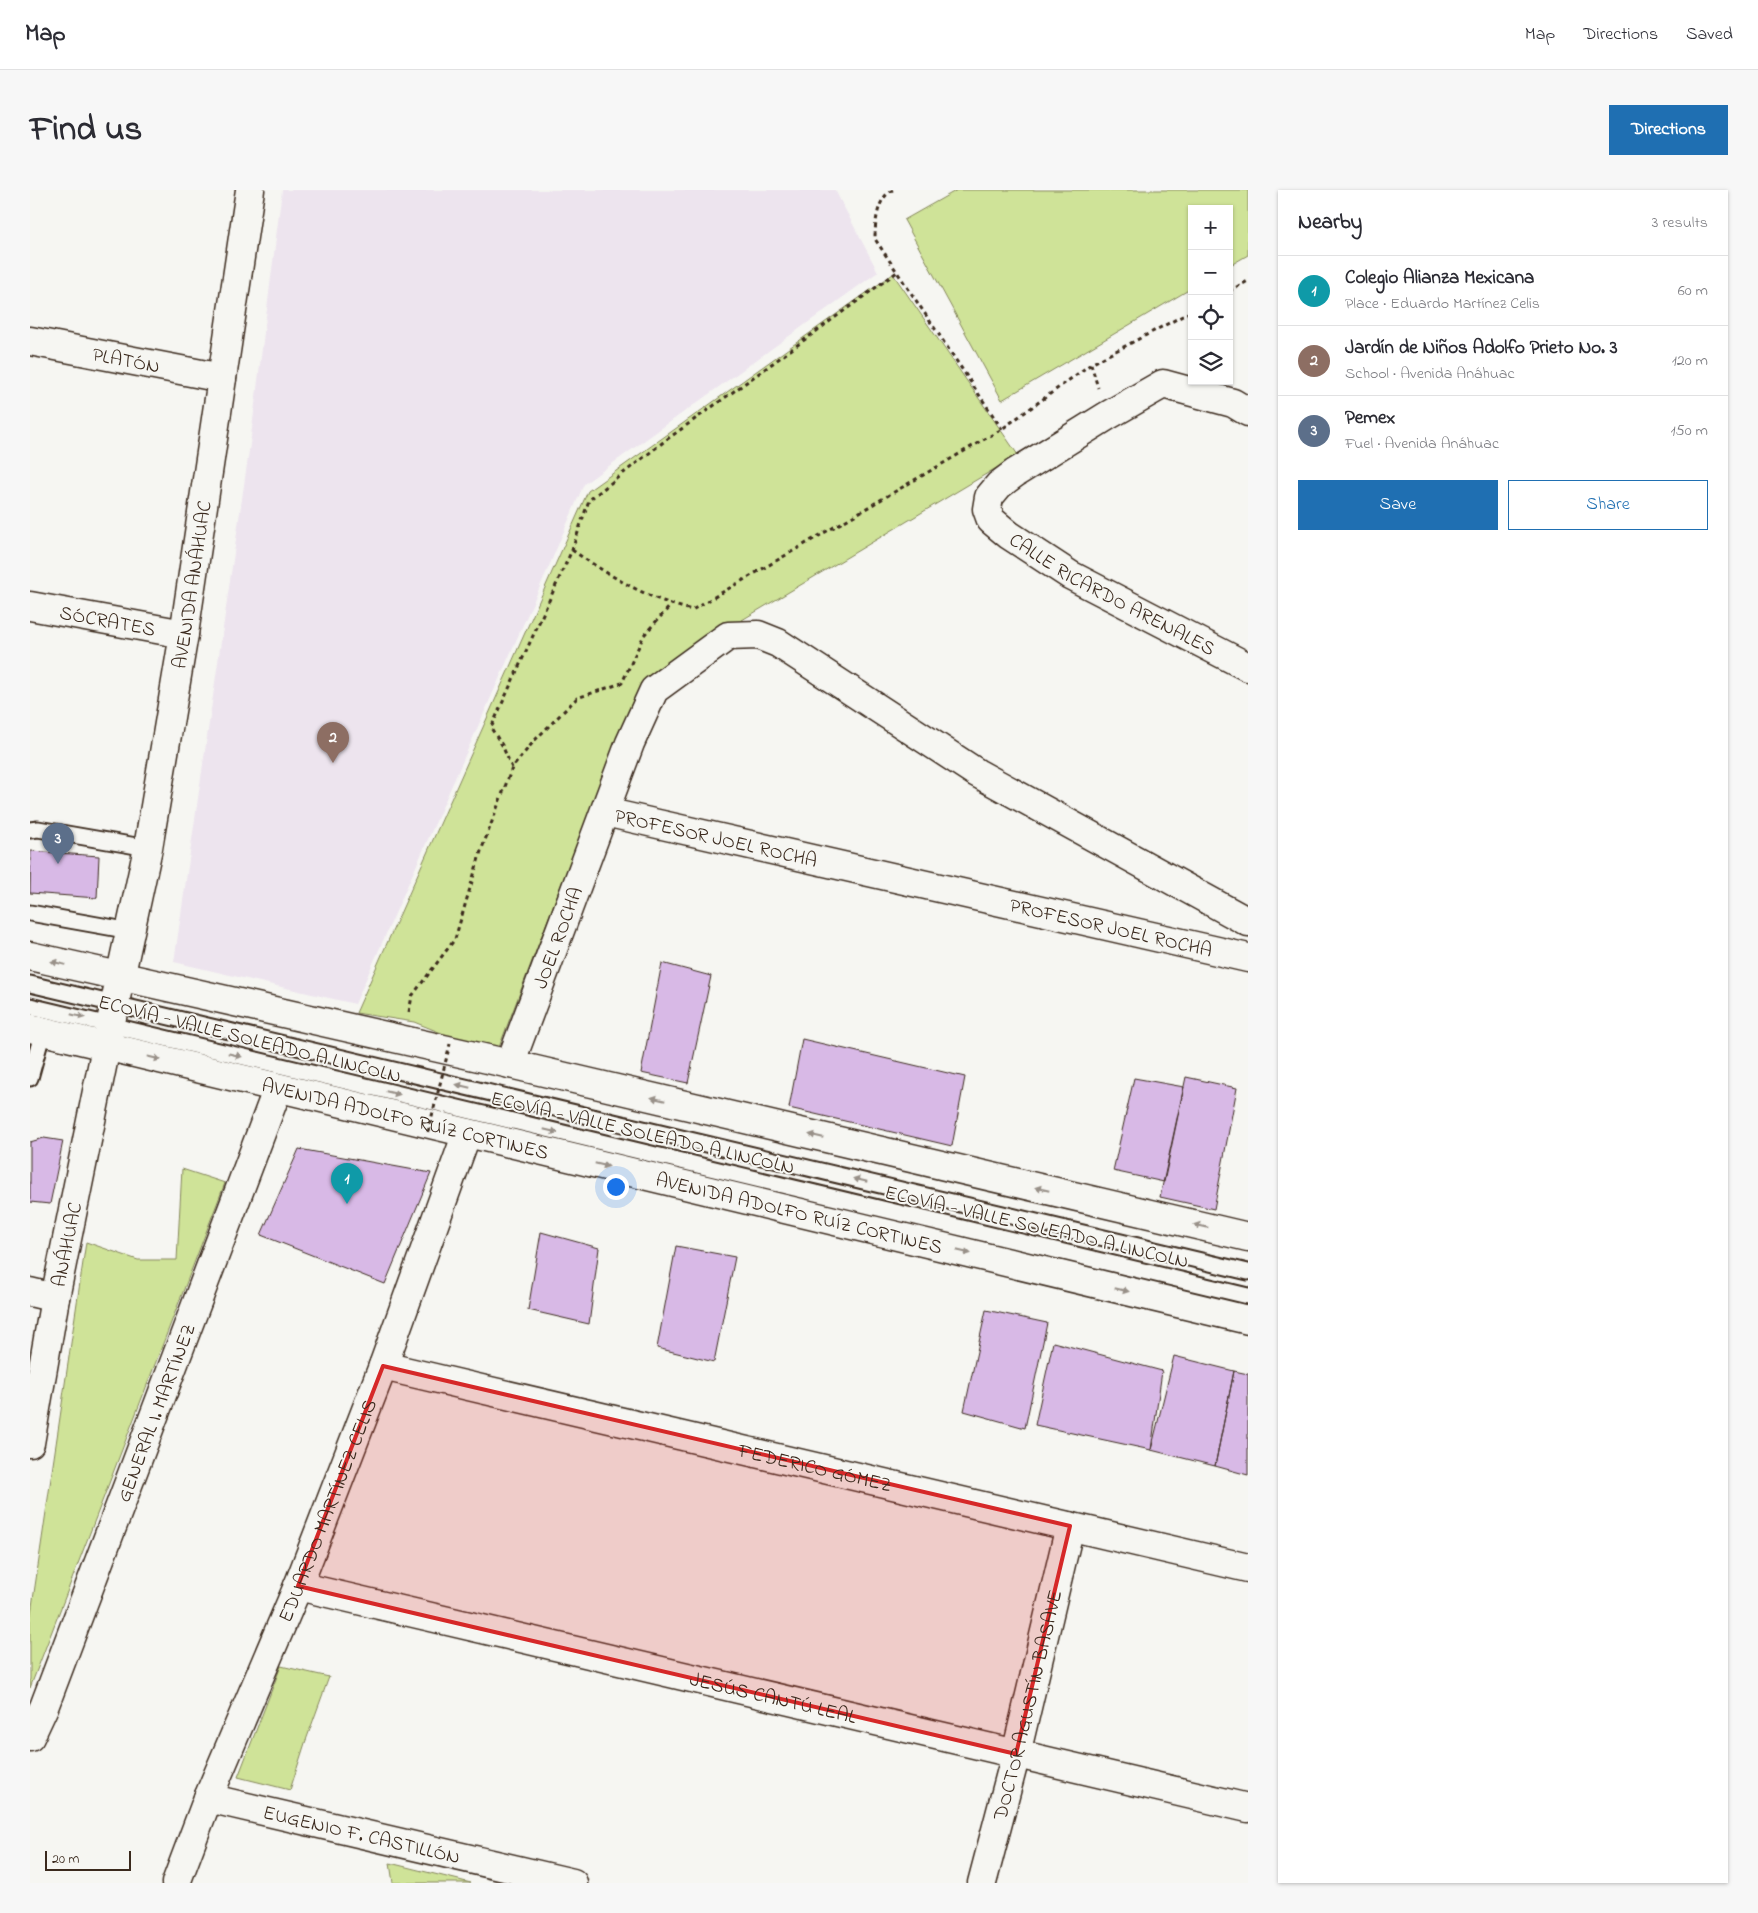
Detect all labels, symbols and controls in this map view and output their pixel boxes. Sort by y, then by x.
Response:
text: Map [25,17,66,52]
text: Map [1525,22,1555,48]
text: Directions [1583,22,1658,48]
text: Saved [1686,22,1733,48]
text: Find us [30,105,142,156]
button: Directions [1609,105,1728,155]
map controls [1188,205,1233,385]
button: + [1188,205,1233,250]
text: Nearby [1298,208,1362,238]
text: 3 results [1652,211,1708,235]
button: − [1188,250,1233,295]
text: Colegio Alianza Mexicana [1345,265,1534,292]
text: 1 [1311,279,1317,303]
text: 60 m [1678,279,1708,303]
text: Place · Eduardo Martínez Celis [1345,292,1540,316]
button: locate [1188,295,1233,340]
text: Jardín de Niños Adolfo Prieto No. 3 [1345,335,1618,362]
button: layers [1188,340,1233,385]
street label: PLATÓN [90,341,162,383]
text: 2 [1310,349,1318,373]
text: 120 m [1672,349,1708,373]
text: School · Avenida Anáhuac [1345,362,1515,386]
text: Pemex [1345,405,1395,432]
text: 3 [1311,419,1317,443]
text: 150 m [1670,419,1708,443]
text: Fuel · Avenida Anáhuac [1345,432,1499,456]
button: Save [1298,480,1498,530]
button: Share [1508,480,1708,530]
street label: AVENIDA ANÁHUAC [166,499,221,671]
street label: CALLE RICARDO ARENALES [1002,527,1220,665]
street label: SÓCRATES [57,600,158,646]
pin: 2 [317,722,349,763]
street label: PROFESOR JOEL ROCHA [611,803,820,877]
pin: 3 [42,823,74,864]
street label: JOEL ROCHA [527,883,592,994]
street label: PROFESOR JOEL ROCHA [1006,892,1215,966]
one-way arrow [50,959,65,967]
street label: ECOVÍA - VALLE SOLEADO A LINCOLN [95,989,404,1092]
one-way arrow [70,1012,85,1020]
one-way arrow [228,1051,243,1059]
one-way arrow [147,1054,162,1062]
street label: AVENIDA ADOLFO RUÍZ CORTINES [258,1072,551,1169]
one-way arrow [456,1082,471,1090]
street label: ECOVÍA - VALLE SOLEADO A LINCOLN [488,1085,797,1184]
one-way arrow [386,1089,401,1097]
one-way arrow [650,1095,665,1103]
one-way arrow [544,1127,559,1135]
one-way arrow [808,1132,823,1140]
one-way arrow [594,1161,609,1169]
pin: 1 [331,1163,363,1204]
street label: AVENIDA ADOLFO RUÍZ CORTINES [652,1166,945,1263]
your location [603,1174,629,1200]
one-way arrow [852,1176,867,1184]
street label: ECOVÍA - VALLE SOLEADO A LINCOLN [882,1179,1191,1278]
one-way arrow [1035,1185,1050,1193]
street label: ANÁHUAC [46,1200,91,1290]
one-way arrow [1193,1222,1208,1230]
one-way arrow [956,1248,972,1256]
one-way arrow [1115,1286,1130,1294]
street label: GENERAL I. MARTÍNEZ [111,1320,205,1507]
street label: EDUARDO MARTÍNEZ CELIS [272,1395,386,1627]
street label: FEDERICO GÓMEZ [734,1437,895,1501]
street label: DOCTOR AGUSTÍN BASAVE [987,1587,1071,1824]
street label: JESÚS CANTÚ LEAL [686,1666,859,1733]
street label: EUGENIO F. CASTILLÓN [260,1799,463,1873]
scale bar [45,1848,131,1871]
text: 20 m [52,1849,79,1870]

